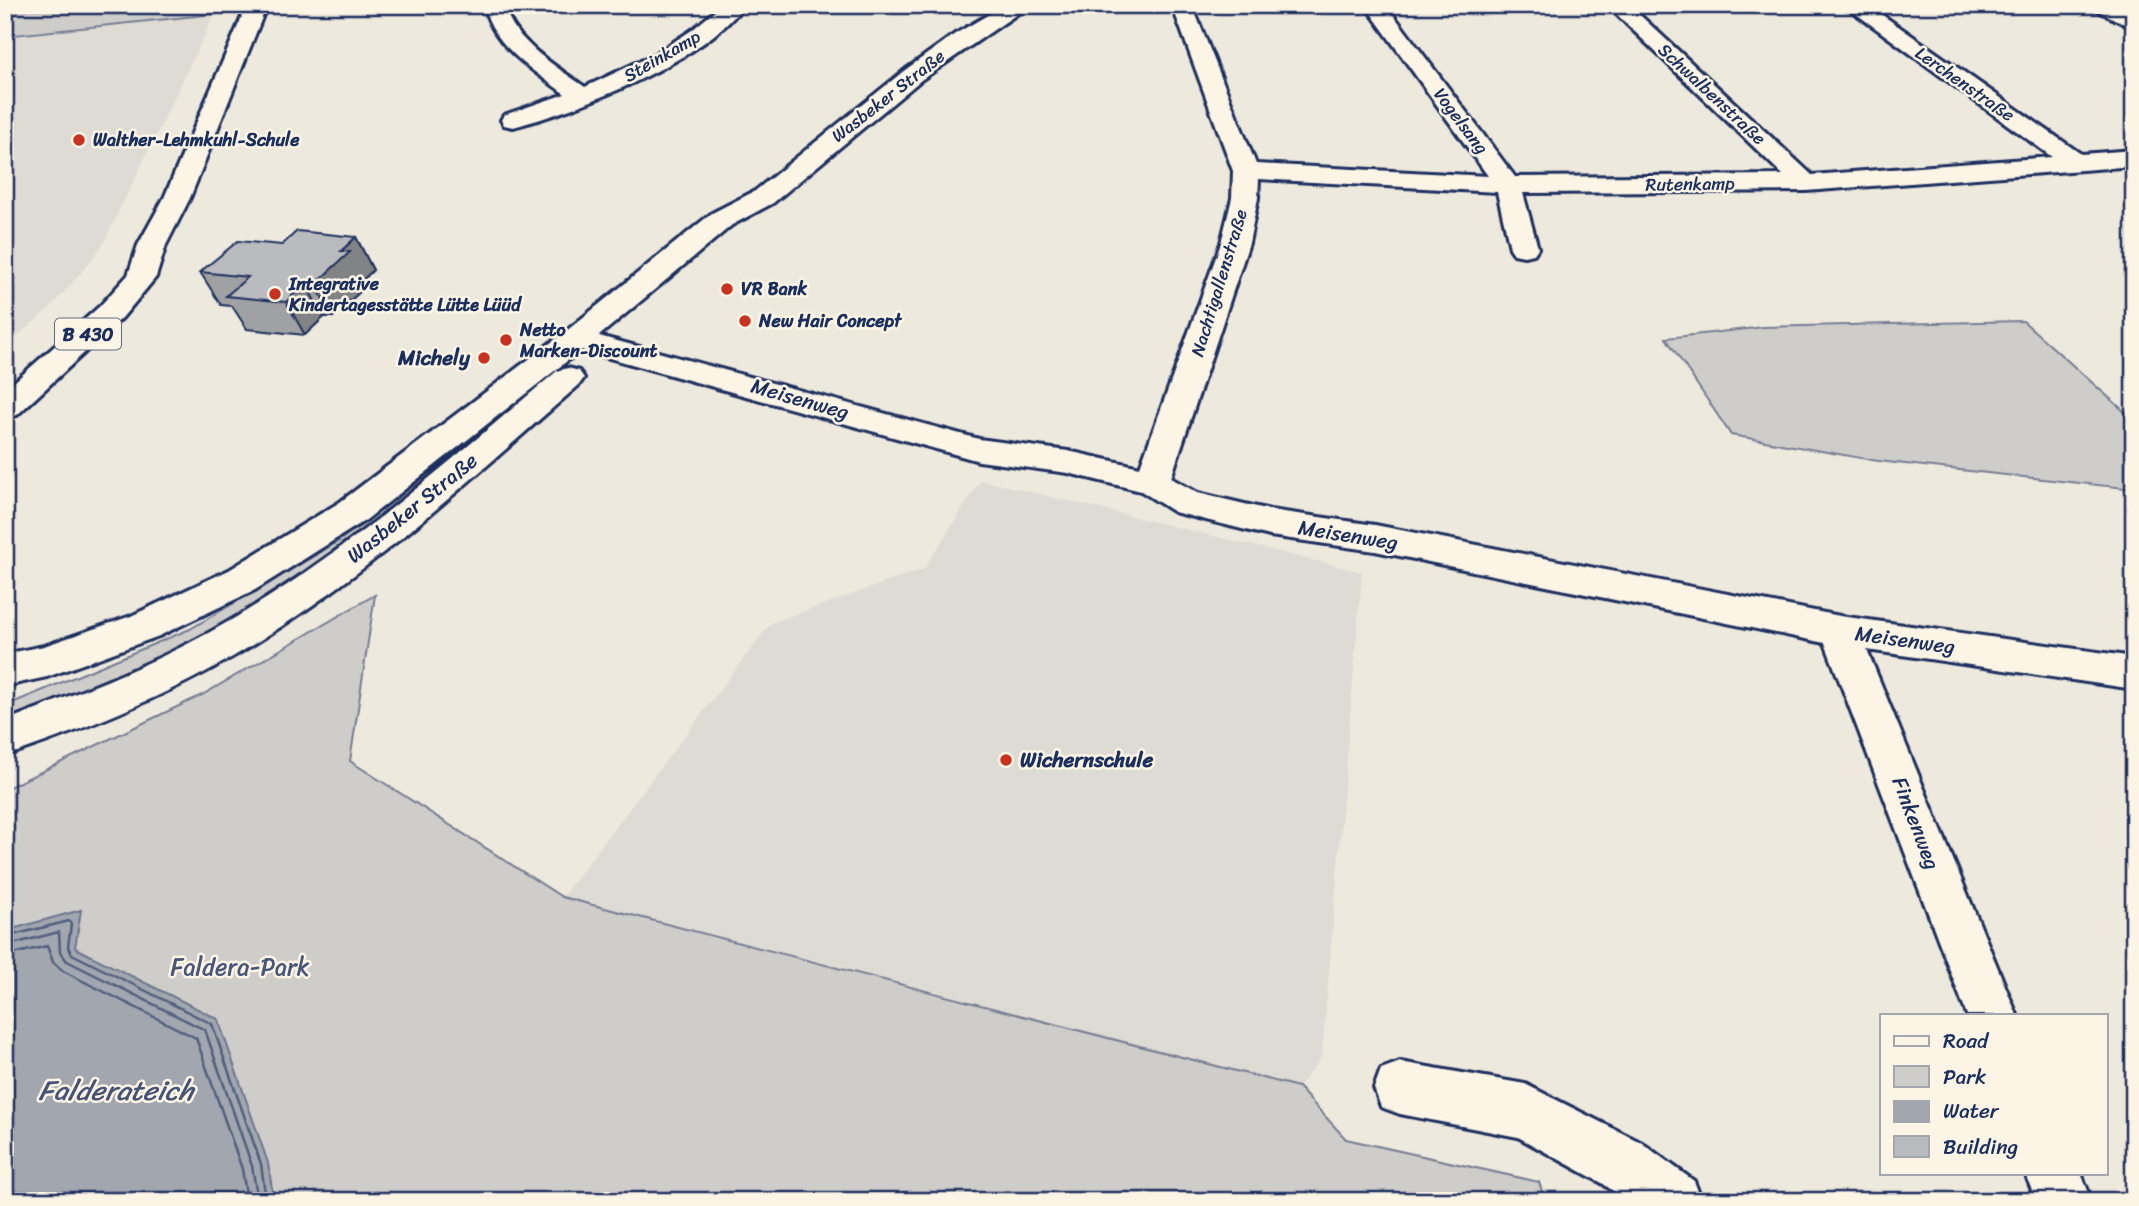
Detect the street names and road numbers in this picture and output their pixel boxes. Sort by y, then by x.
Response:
street label: Steinkamp [617,21,707,91]
street label: Schwalbenstraße [1650,35,1774,153]
street label: Lerchenstraße [1908,38,2022,130]
street label: Wasbeker Straße [824,41,952,151]
street label: Vogelsang [1425,81,1497,161]
street label: Rutenkamp [1645,167,1735,201]
street label: Nachtigallenstraße [1181,205,1257,361]
road number: B 430 [55,318,121,350]
street label: Meisenweg [746,367,854,431]
street label: Wasbeker Straße [338,443,486,573]
street label: Meisenweg [1295,508,1401,562]
street label: Meisenweg [1852,614,1958,666]
street label: Finkenweg [1881,771,1951,876]

